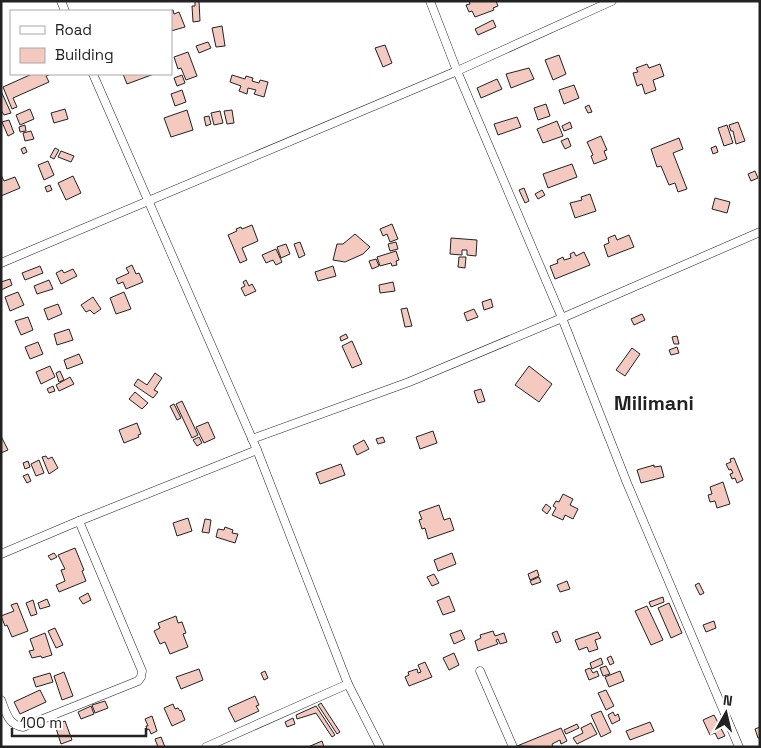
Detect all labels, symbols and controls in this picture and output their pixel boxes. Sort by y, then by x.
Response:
legend [10,10,172,75]
text: Road [55,20,92,39]
text: Building [55,45,114,64]
district label: Milimani [614,390,694,416]
north arrow [701,688,751,738]
text: N [722,691,734,710]
scale bar [12,706,146,738]
text: 100 m [20,713,62,732]

